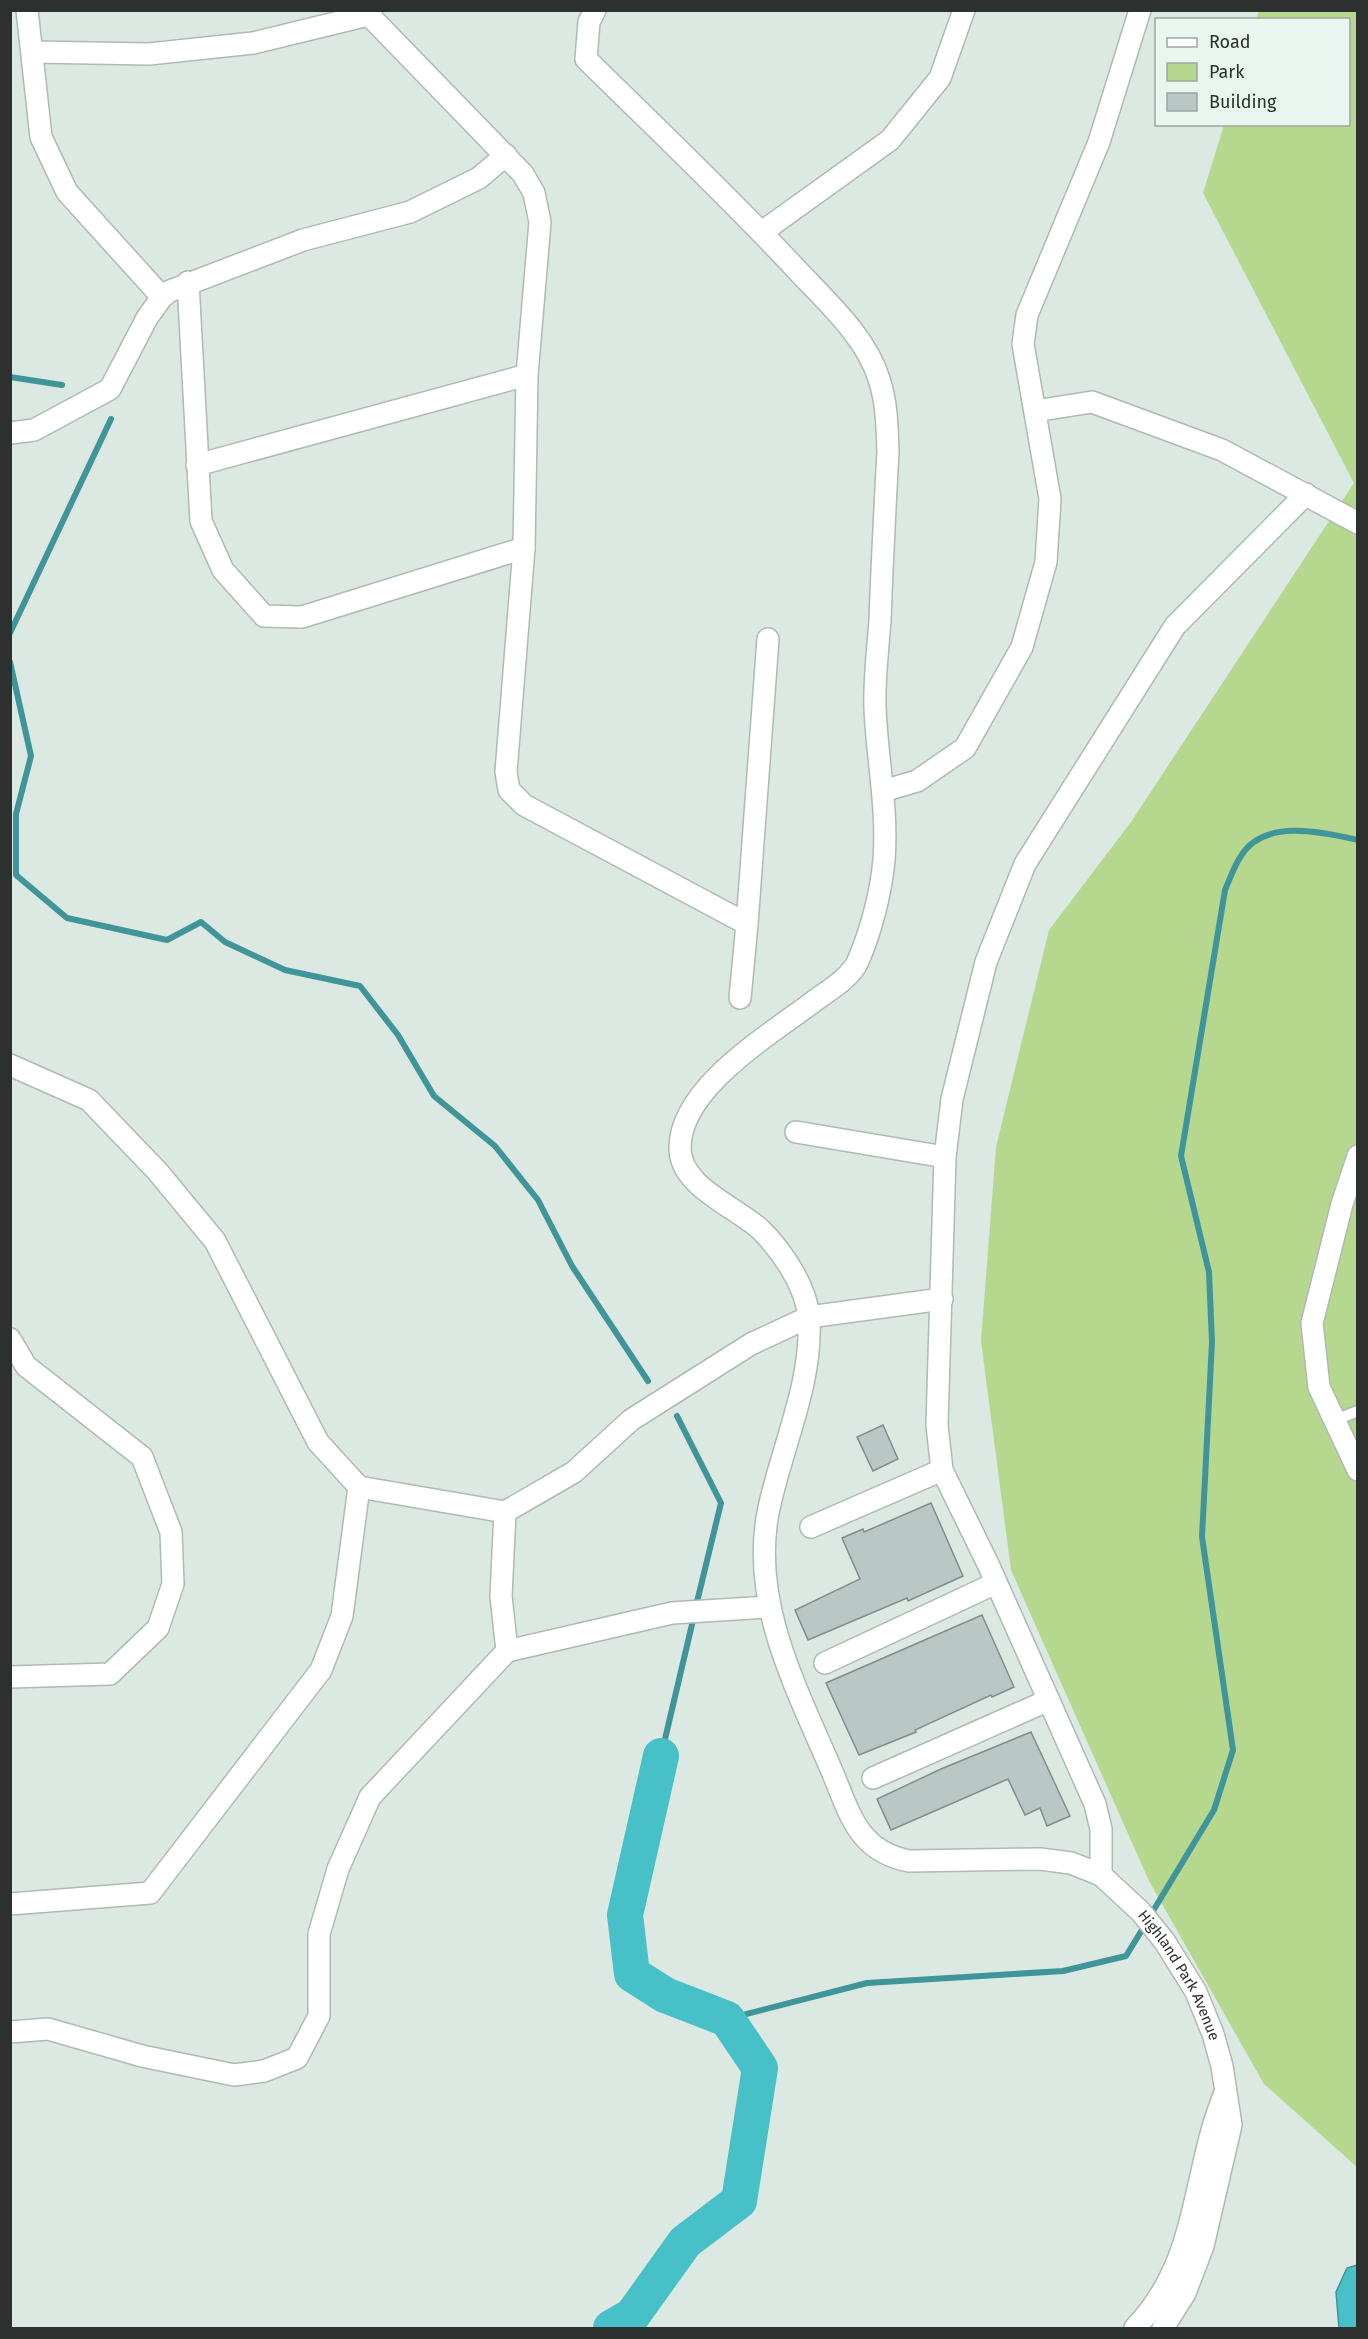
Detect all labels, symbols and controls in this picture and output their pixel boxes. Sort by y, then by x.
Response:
legend [1155,18,1350,126]
text: Road [1209,31,1251,53]
text: Park [1209,61,1245,83]
text: Building [1209,91,1277,113]
street label: Highland Park Avenue [1134,1906,1223,2042]

